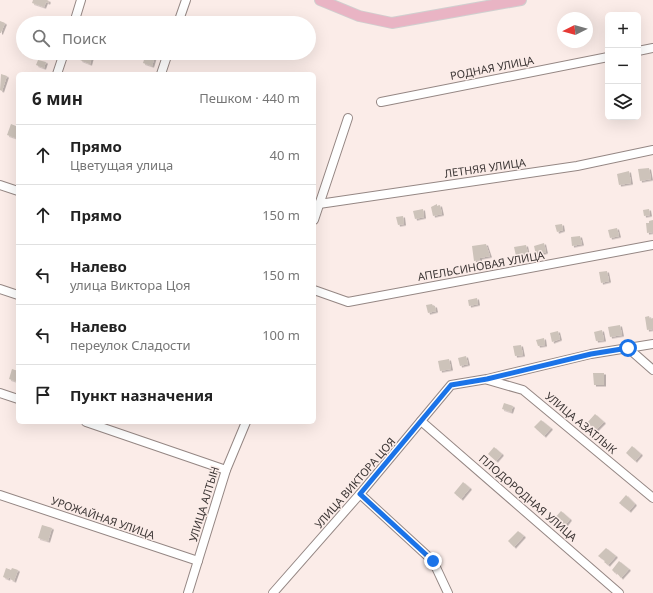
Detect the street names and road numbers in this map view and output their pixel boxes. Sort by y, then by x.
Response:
street label: РОДНАЯ УЛИЦА [449,52,536,83]
street label: ЛЕТНЯЯ УЛИЦА [443,154,528,181]
street label: АПЕЛЬСИНОВАЯ УЛИЦА [416,247,546,284]
street label: УЛИЦА АЗАТЛЫК [542,388,620,457]
street label: УЛИЦА ВИКТОРА ЦОЯ [311,434,398,531]
street label: ПЛОДОРОДНАЯ УЛИЦА [476,451,581,545]
street label: УЛИЦА АЛТЫН [185,464,222,543]
street label: УРОЖАЙНАЯ УЛИЦА [49,493,158,543]

